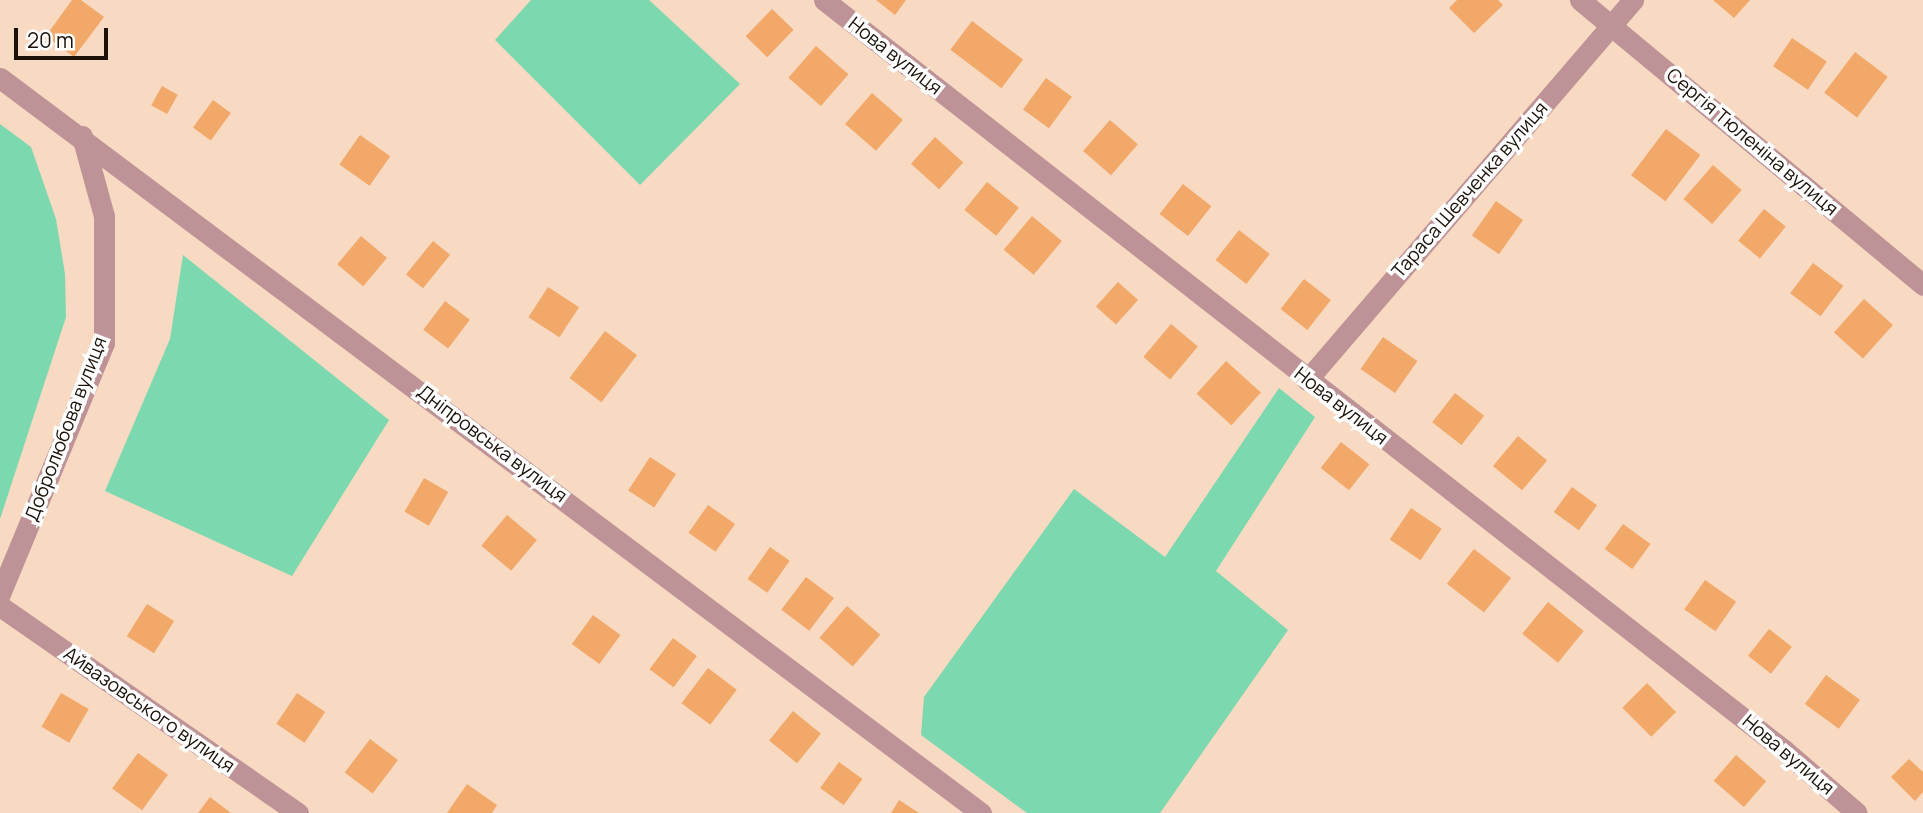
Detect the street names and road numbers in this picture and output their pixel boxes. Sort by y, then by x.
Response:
street label: Нова вулиця [844,12,946,100]
street label: Сергія Тюленіна вулиця [1662,64,1842,220]
street label: Тараса Шевченка вулиця [1387,97,1553,283]
street label: Добролюбова вулиця [20,334,112,524]
street label: Нова вулиця [1290,362,1392,450]
street label: Дніпровська вулиця [413,380,571,508]
street label: Айвазовського вулиця [59,642,239,778]
street label: Нова вулиця [1738,710,1838,800]

